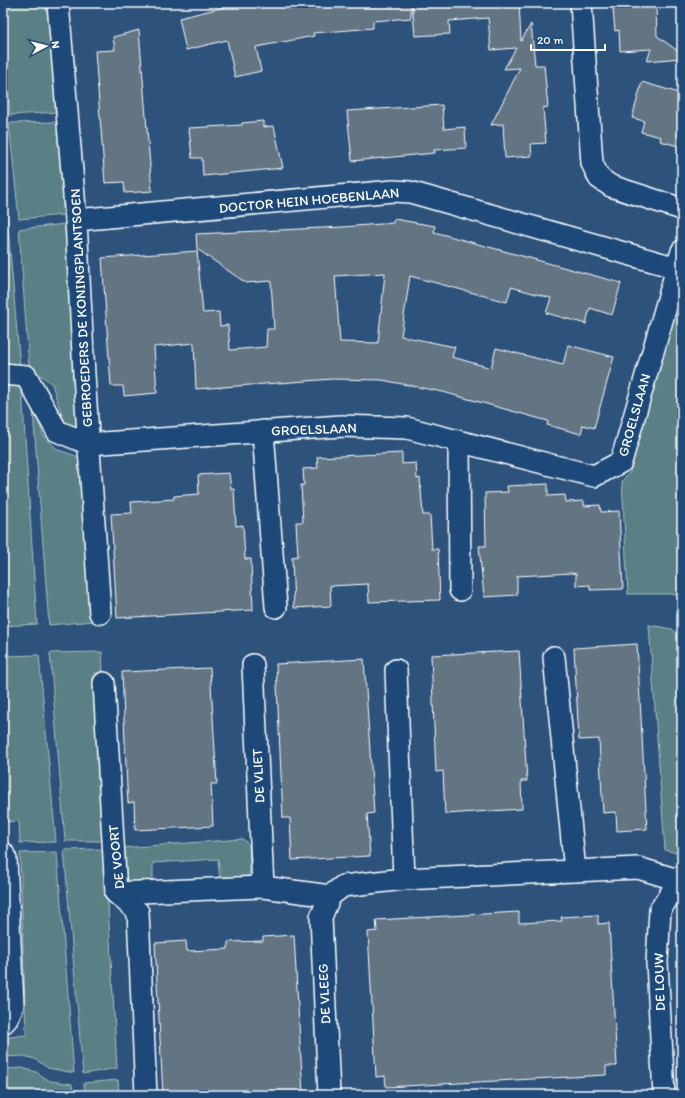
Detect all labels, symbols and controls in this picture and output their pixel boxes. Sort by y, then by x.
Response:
north arrow [26,26,66,66]
scale bar [531,26,605,52]
text: 20 m [537,33,564,47]
text: N [49,40,62,49]
street label: DOCTOR HEIN HOEBENLAAN [218,184,400,217]
street label: GEBROEDERS DE KONINGPLANTSOEN [67,188,96,428]
street label: GROELSLAAN [614,372,654,459]
street label: GROELSLAAN [271,420,357,439]
street label: DE VLIET [249,748,268,804]
street label: DE VOORT [105,824,128,890]
street label: DE LOUW [650,952,669,1012]
street label: DE VLEEG [314,963,335,1025]

